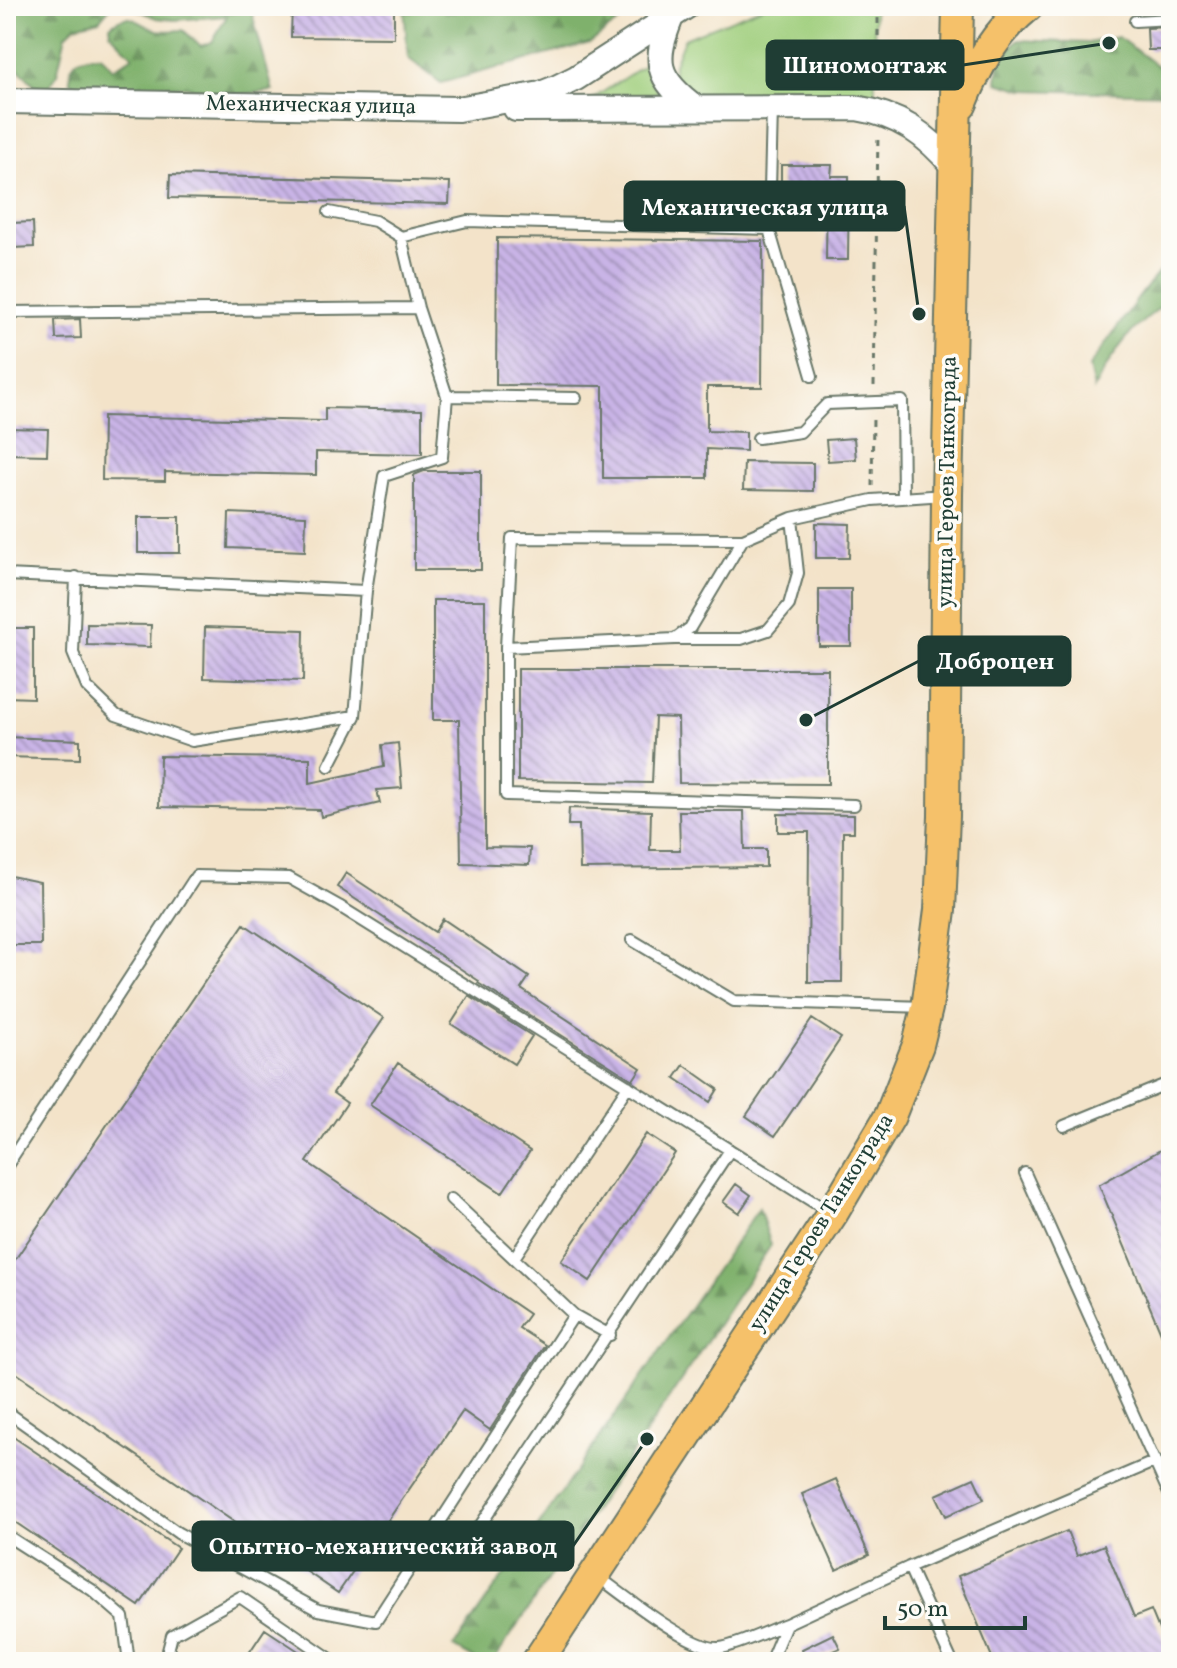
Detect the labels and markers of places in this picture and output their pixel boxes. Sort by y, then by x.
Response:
callout: Шиномонтаж [767,41,963,89]
callout: Механическая улица [625,182,904,230]
callout: Доброцен [919,637,1070,685]
callout: Опытно-механический завод [193,1522,573,1570]

